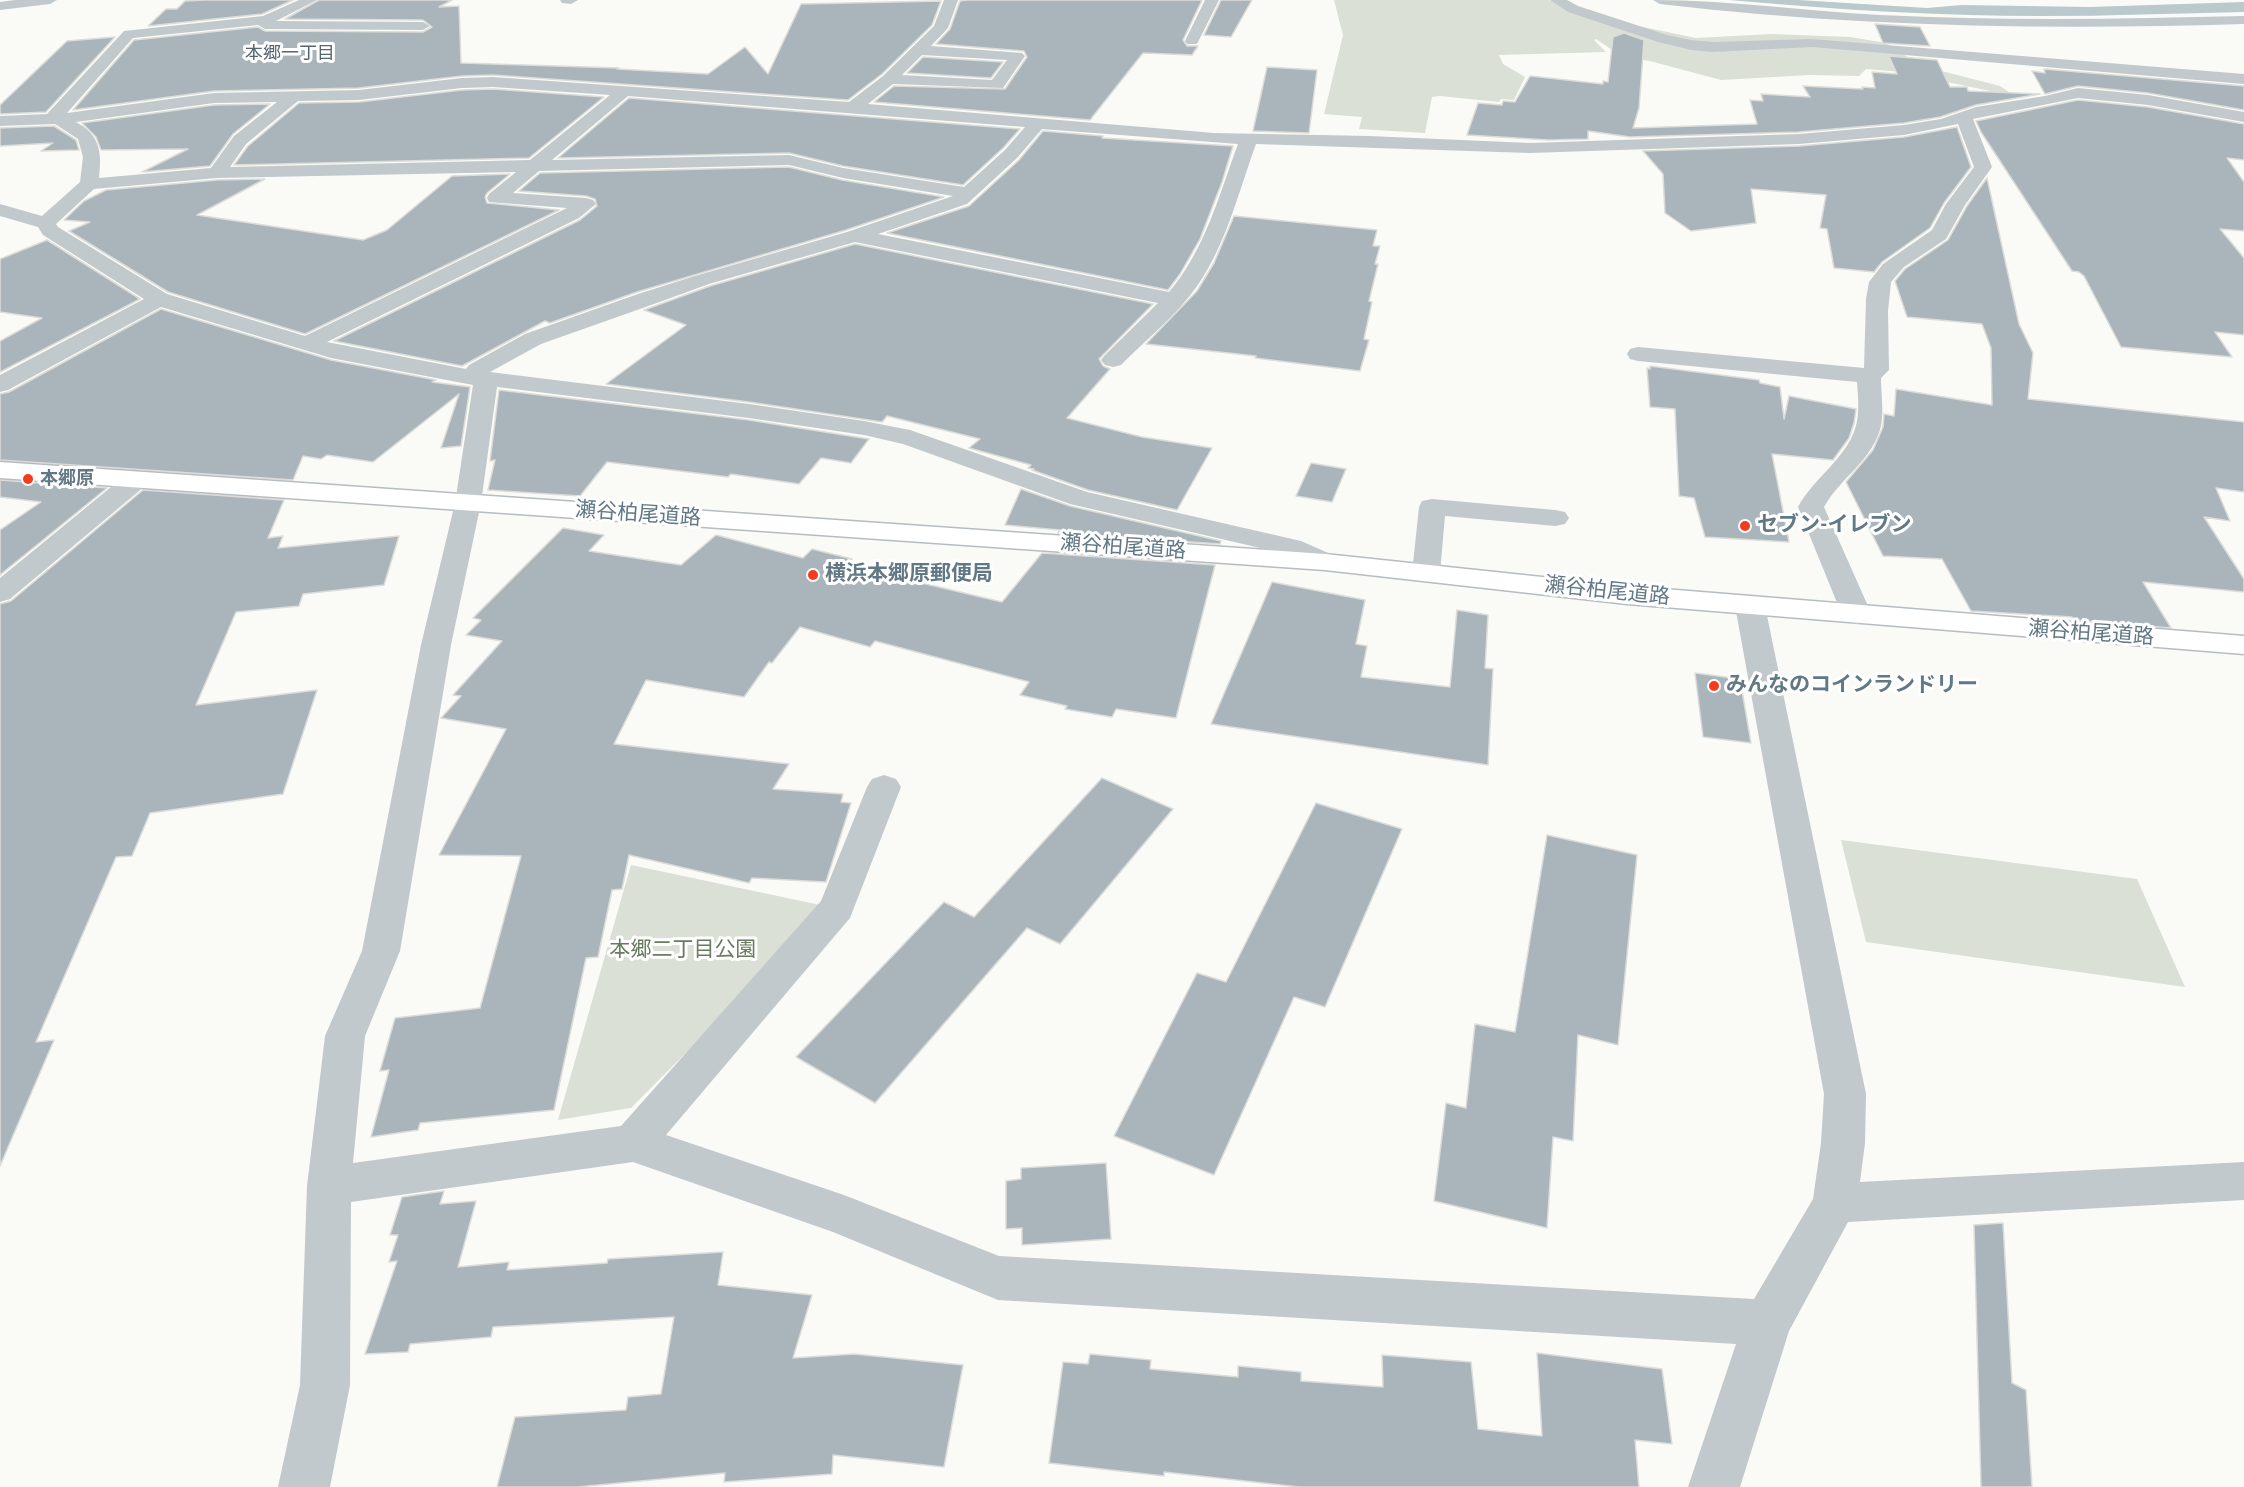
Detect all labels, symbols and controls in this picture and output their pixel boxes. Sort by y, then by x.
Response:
district label: 本郷一丁目 [245,43,335,65]
place label: 本郷原 [40,468,94,490]
marker: 本郷原 [21,472,35,486]
street label: 瀬谷柏尾道路 [574,498,702,532]
place label: セブン-イレブン [1757,513,1912,539]
marker: セブン-イレブン [1738,519,1752,533]
street label: 瀬谷柏尾道路 [1059,531,1187,565]
place label: 横浜本郷原郵便局 [825,562,993,588]
marker: 横浜本郷原郵便局 [806,568,820,582]
street label: 瀬谷柏尾道路 [1543,573,1671,611]
street label: 瀬谷柏尾道路 [2027,617,2155,651]
place label: みんなのコインランドリー [1726,673,1978,699]
marker: みんなのコインランドリー [1707,679,1721,693]
park label: 本郷二丁目公園 [610,938,756,964]

